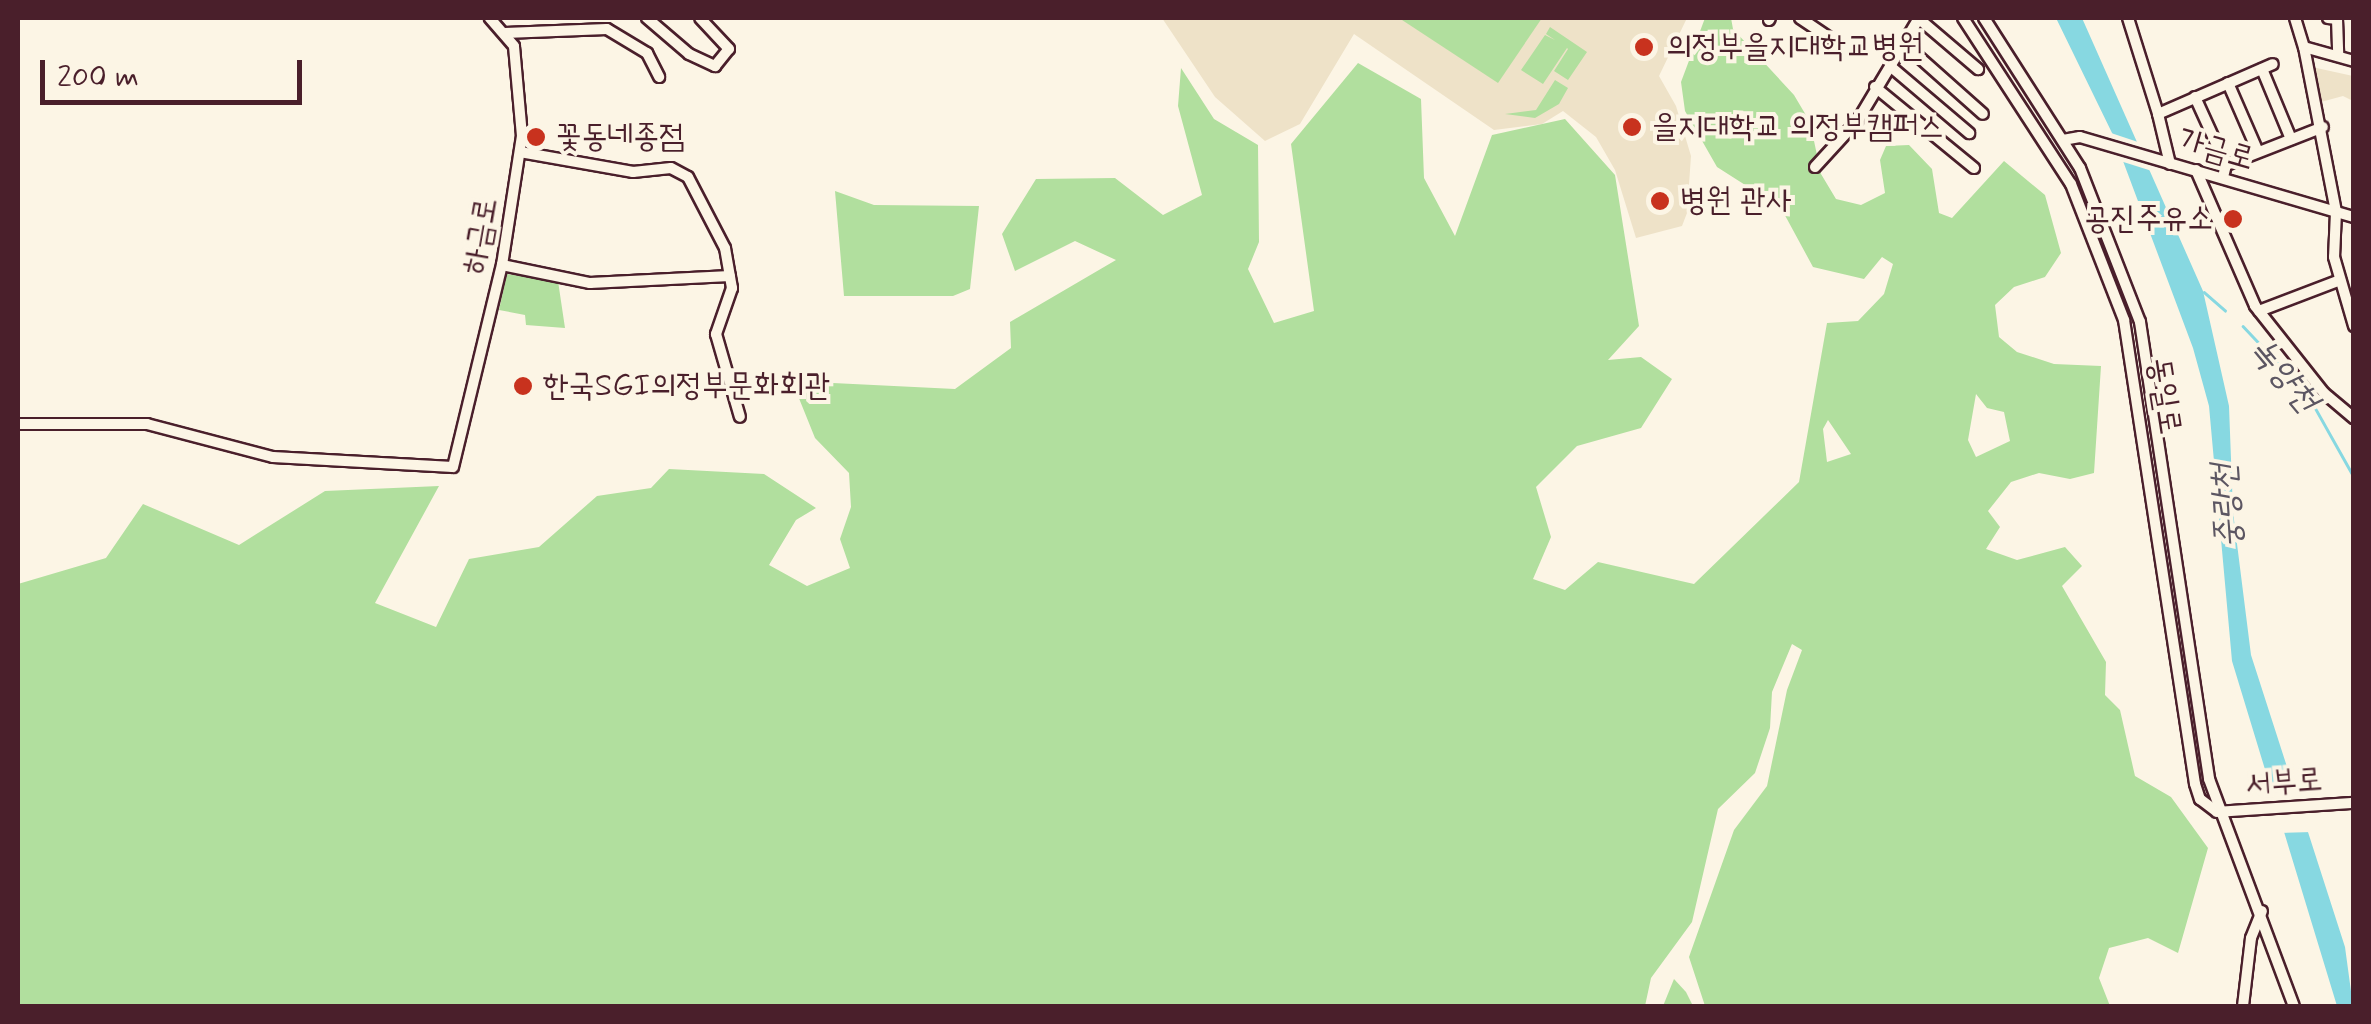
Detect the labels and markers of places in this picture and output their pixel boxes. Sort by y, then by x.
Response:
place label: 의정부을지대학교병원 [1666,28,1924,66]
marker: 의정부을지대학교병원 [1631,34,1657,60]
place label: 을지대학교 의정부캠퍼스 [1652,108,1944,146]
marker: 을지대학교 의정부캠퍼스 [1621,116,1643,138]
place label: 꽃동네종점 [556,118,685,156]
marker: 꽃동네종점 [525,126,547,148]
place label: 병원 관사 [1680,182,1792,220]
marker: 병원 관사 [1649,190,1671,212]
place label: 공진주유소 [2084,200,2213,238]
marker: 공진주유소 [2222,208,2244,230]
place label: 한국SGI의정부문화회관 [543,367,831,405]
marker: 한국SGI의정부문화회관 [512,375,534,397]

